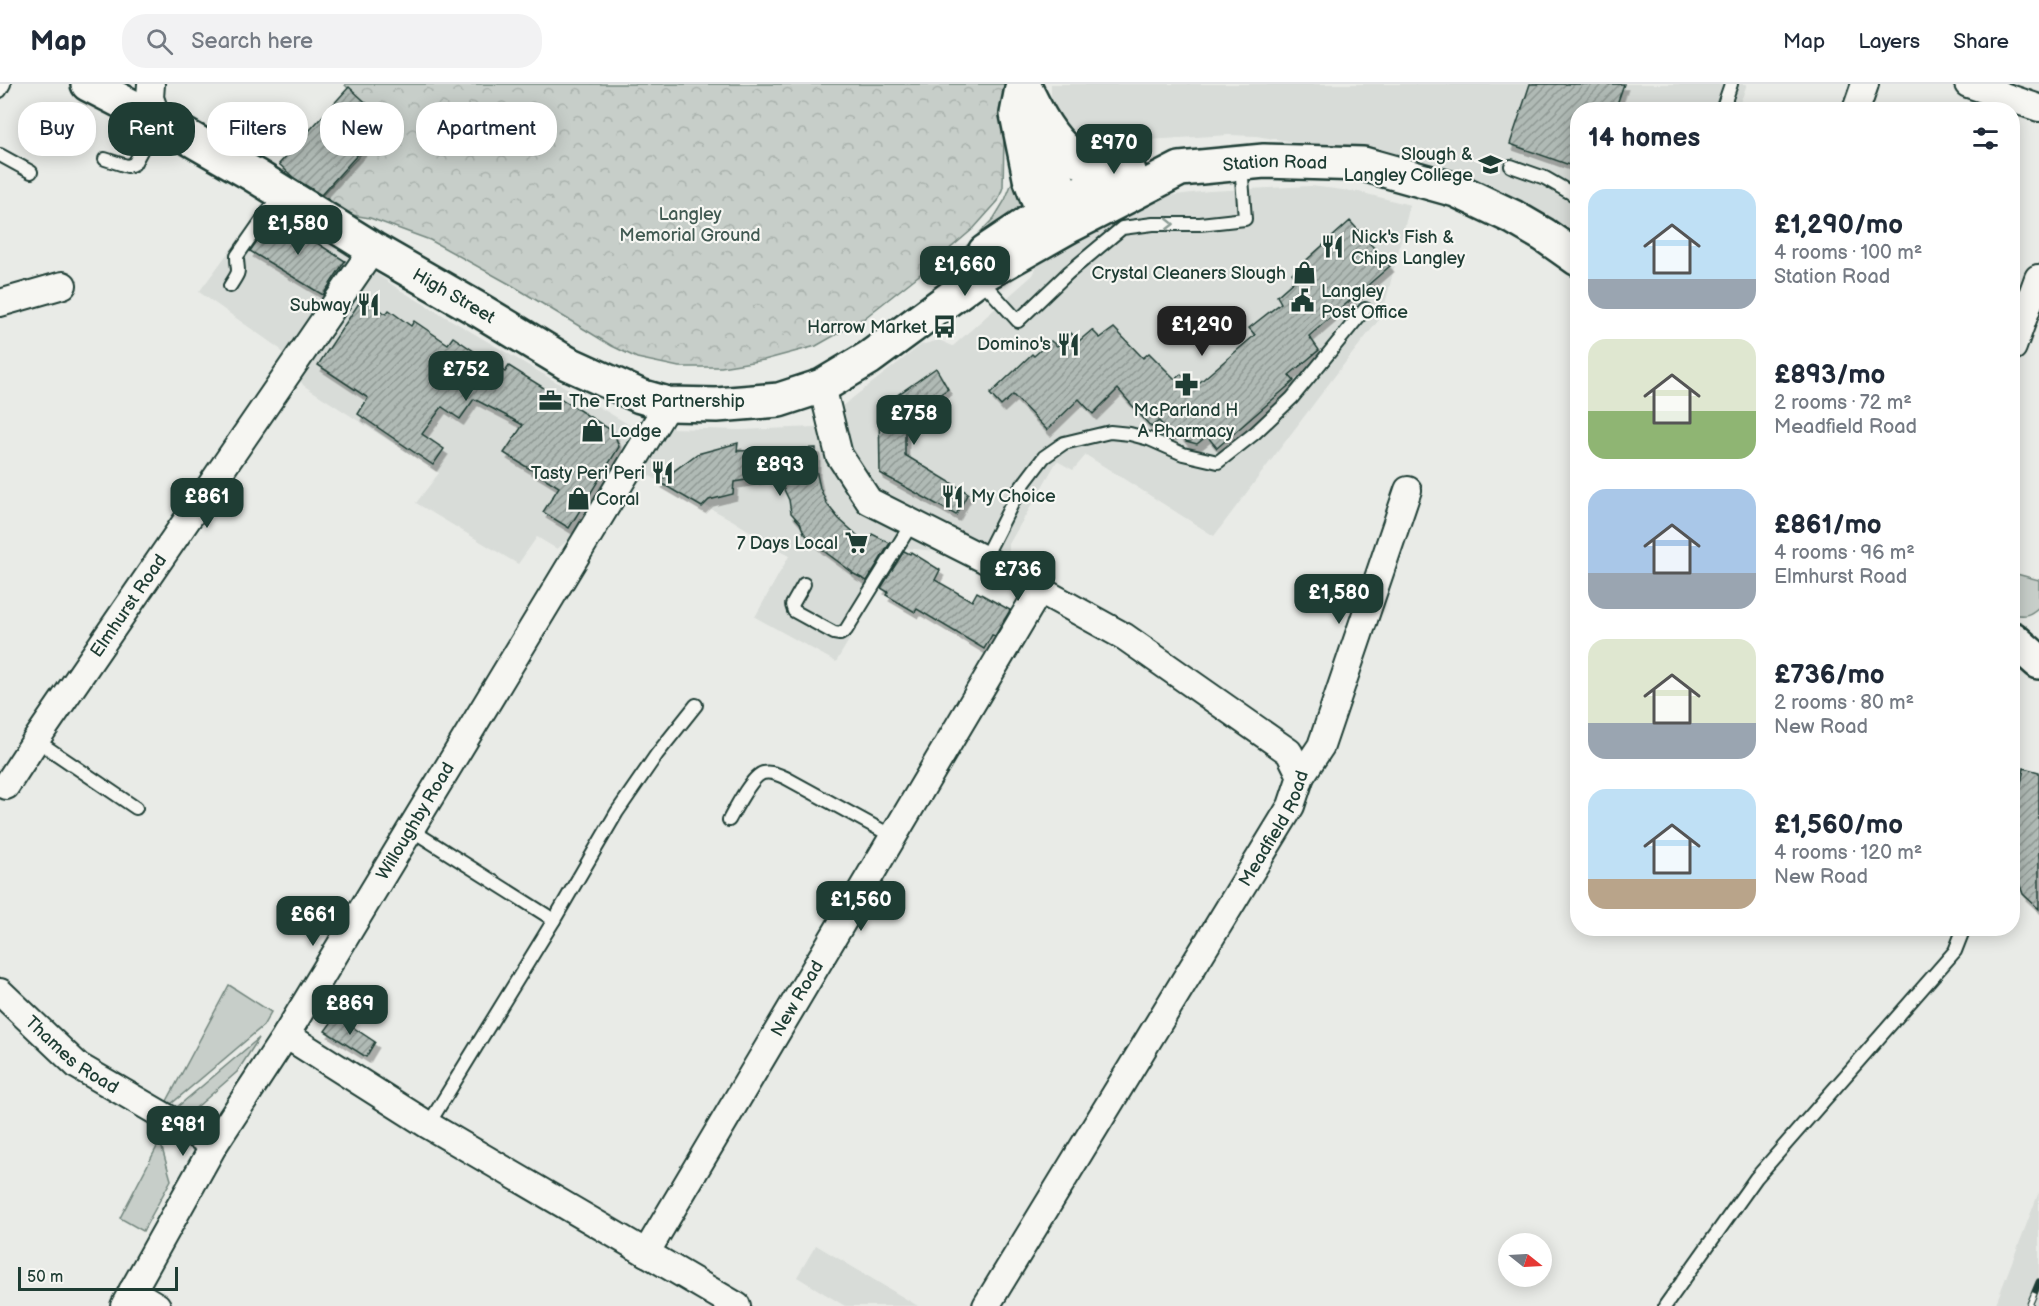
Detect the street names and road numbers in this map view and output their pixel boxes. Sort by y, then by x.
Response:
street label: Station Road [1222,151,1328,176]
street label: High Street [409,264,499,328]
street label: Elmhurst Road [86,550,171,661]
street label: Willoughby Road [372,759,459,884]
street label: Meadfield Road [1234,768,1313,890]
street label: New Road [767,957,828,1041]
street label: Thames Road [21,1012,122,1098]

